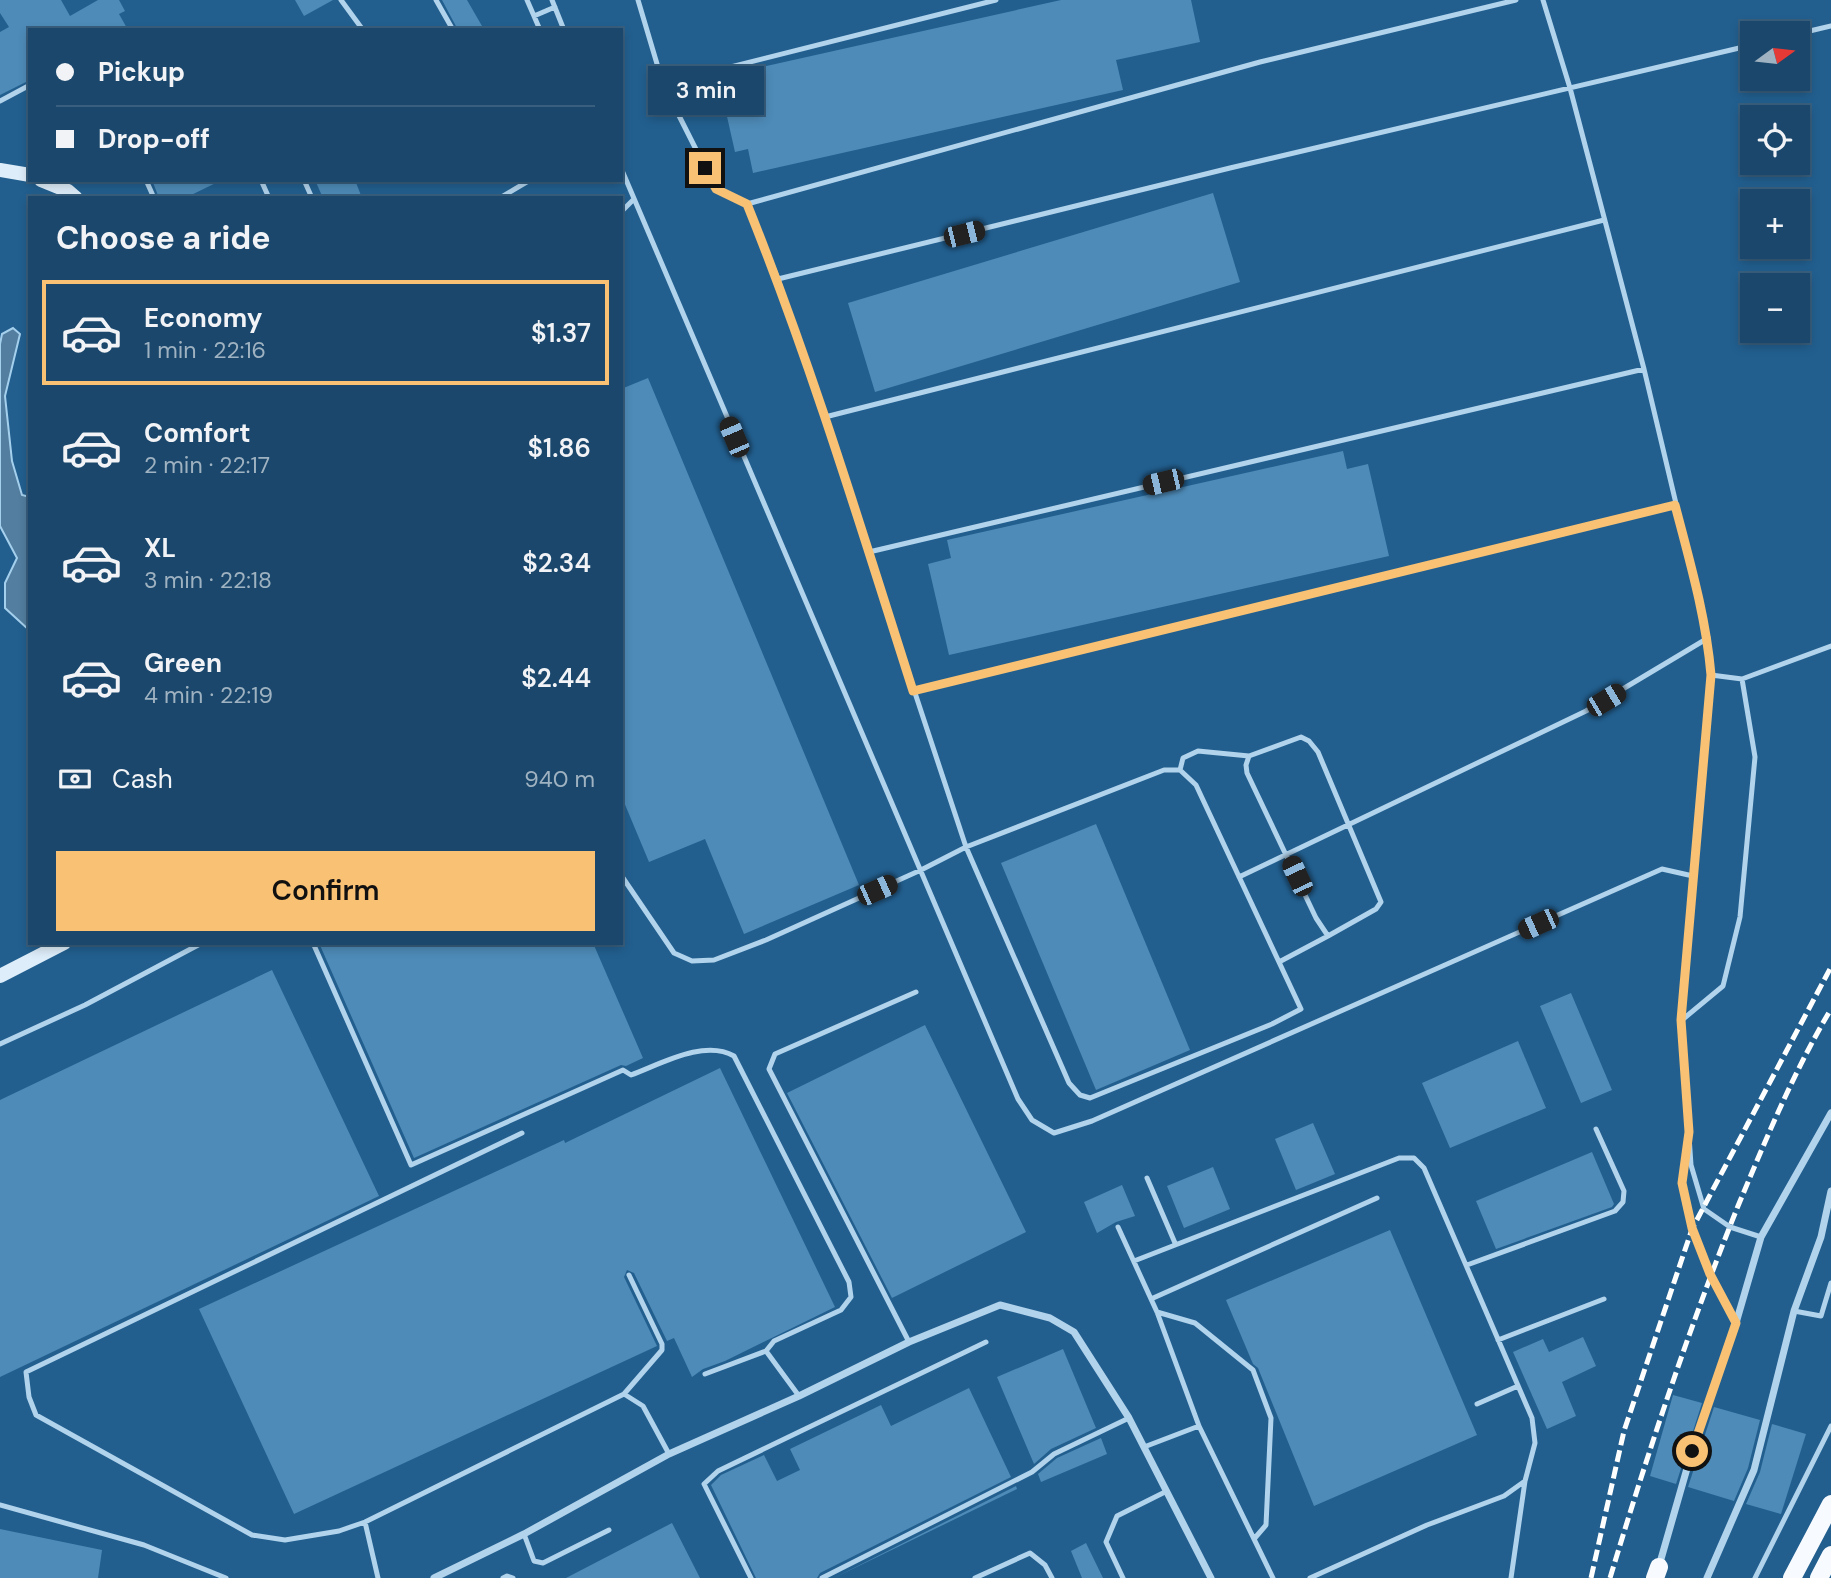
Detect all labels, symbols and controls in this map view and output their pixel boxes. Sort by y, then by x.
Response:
north arrow [1740,21,1810,91]
map controls [1740,21,1810,343]
text: Pickup [98,55,185,89]
callout: 3 min [647,66,763,116]
text: 3 min [676,75,736,105]
button: locate [1740,105,1810,175]
text: Drop-off [98,122,210,156]
route end [689,152,721,184]
button: + [1740,189,1810,259]
text: Choose a ride [56,217,271,259]
car [942,219,987,249]
button: − [1740,273,1810,343]
icon: car [60,301,123,364]
text: Economy [144,301,262,335]
text: $1.37 [531,316,591,350]
text: 1 min · 22:16 [144,335,266,365]
car [717,414,752,460]
icon: car [60,416,123,479]
text: Comfort [144,416,250,450]
text: $1.86 [528,431,591,465]
text: 2 min · 22:17 [144,450,270,480]
car [1141,467,1186,497]
icon: car [60,531,123,594]
text: XL [144,531,176,565]
text: $2.34 [522,546,591,580]
text: 3 min · 22:18 [144,565,272,595]
icon: car [60,646,123,709]
text: Green [144,646,222,680]
text: $2.44 [521,661,591,695]
text: 4 min · 22:19 [144,680,273,710]
car [1583,680,1630,720]
icon: cash [56,760,94,798]
text: Cash [112,762,173,796]
text: 940 m [524,764,595,794]
button: Confirm [56,851,595,931]
car [1279,853,1316,899]
car [854,872,901,908]
car [1515,906,1562,942]
route start [1676,1435,1708,1467]

